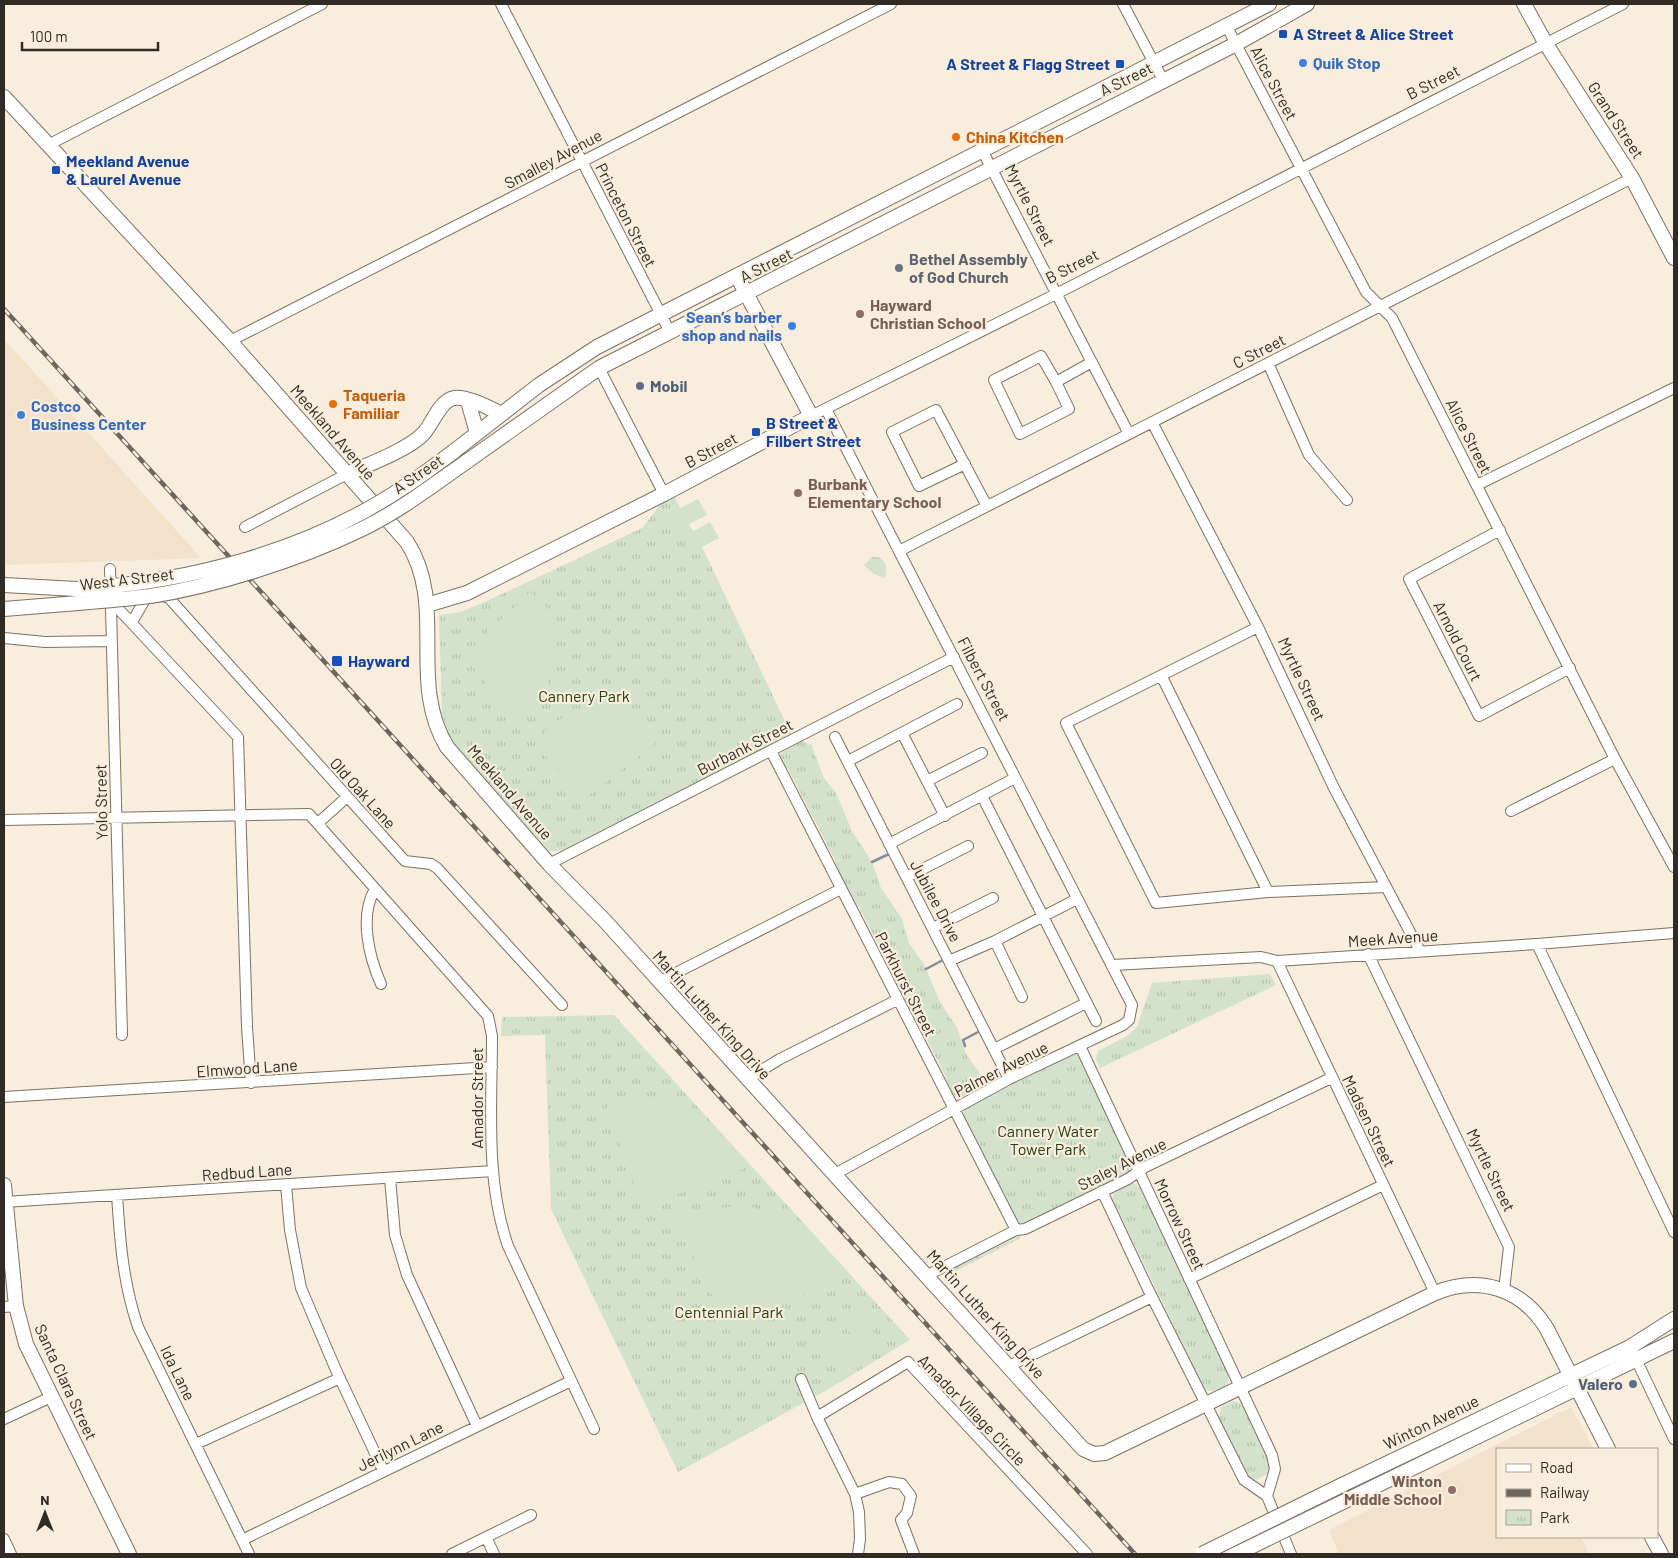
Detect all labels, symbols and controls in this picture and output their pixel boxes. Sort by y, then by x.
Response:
scale bar [22,20,159,52]
place label: A Street & Alice Street [1293,24,1454,43]
text: 100 m [30,27,68,45]
marker: A Street & Alice Street [1277,28,1289,40]
street label: Alice Street [1247,42,1302,123]
place label: Quik Stop [1313,53,1381,72]
place label: A Street & Flagg Street [946,54,1110,73]
marker: Quik Stop [1297,57,1309,69]
street label: A Street [1096,58,1155,99]
marker: A Street & Flagg Street [1114,58,1126,70]
street label: B Street [1403,60,1462,103]
street label: Grand Street [1585,78,1648,162]
street label: Smalley Avenue [501,125,605,192]
place label: China Kitchen [966,127,1064,146]
marker: China Kitchen [950,131,962,143]
place label: Meekland Avenue & Laurel Avenue [66,151,190,188]
street label: Princeton Street [592,159,661,270]
street label: Myrtle Street [1002,160,1059,249]
marker: Meekland Avenue & Laurel Avenue [50,164,62,176]
street label: A Street [736,243,795,286]
street label: B Street [1042,244,1101,287]
place label: Bethel Assembly of God Church [909,249,1028,286]
marker: Bethel Assembly of God Church [893,262,905,274]
place label: Hayward Christian School [870,295,986,332]
place label: Sean’s barber shop and nails [681,307,782,344]
marker: Hayward Christian School [854,308,866,320]
marker: Sean’s barber shop and nails [786,320,798,332]
street label: C Street [1229,329,1288,372]
place label: Mobil [650,376,687,395]
street label: Meekland Avenue [287,380,380,483]
marker: Mobil [634,380,646,392]
place label: Taqueria Familiar [343,385,405,422]
street label: Alice Street [1443,395,1496,476]
place label: Costco Business Center [31,396,146,433]
marker: Taqueria Familiar [327,398,339,410]
marker: Costco Business Center [15,409,27,421]
place label: B Street & Filbert Street [766,413,861,450]
marker: B Street & Filbert Street [750,426,762,438]
street label: B Street [681,428,740,471]
street label: A Street [389,450,446,497]
place label: Burbank Elementary School [808,474,942,511]
marker: Burbank Elementary School [792,487,804,499]
street label: West A Street [79,563,175,594]
street label: Arnold Court [1430,598,1487,684]
street label: Filbert Street [954,633,1015,724]
street label: Myrtle Street [1275,634,1330,723]
place label: Hayward [348,651,410,670]
marker: Hayward [330,654,344,668]
park label: Cannery Park [538,686,630,705]
street label: Burbank Street [694,714,796,779]
street label: Meekland Avenue [464,740,557,843]
street label: Old Oak Lane [326,753,400,832]
street label: Yolo Street [90,764,111,840]
street label: Jubilee Drive [907,856,966,945]
street label: Meek Avenue [1347,925,1439,950]
street label: Parkhurst Street [872,928,941,1039]
street label: Martin Luther King Drive [649,946,775,1083]
street label: Palmer Avenue [951,1037,1051,1100]
street label: Amador Street [467,1047,486,1149]
street label: Elmwood Lane [196,1054,298,1081]
street label: Madsen Street [1339,1072,1400,1170]
park label: Cannery Water Tower Park [997,1121,1099,1158]
street label: Myrtle Street [1463,1125,1520,1214]
street label: Staley Avenue [1074,1133,1169,1194]
street label: Redbud Lane [201,1159,293,1184]
street label: Morrow Street [1151,1175,1210,1272]
street label: Martin Luther King Drive [923,1245,1049,1382]
park label: Centennial Park [675,1302,783,1321]
street label: Santa Clara Street [31,1321,102,1443]
street label: Ida Lane [157,1342,200,1403]
street label: Amador Village Circle [914,1350,1030,1469]
place label: Valero [1578,1374,1623,1393]
marker: Valero [1627,1378,1639,1390]
street label: Winton Avenue [1380,1390,1482,1453]
street label: Jerilynn Lane [354,1417,446,1475]
legend [1496,1448,1658,1538]
text: Road [1540,1458,1573,1476]
place label: Winton Middle School [1344,1471,1442,1508]
text: Railway [1540,1483,1589,1501]
marker: Winton Middle School [1446,1484,1458,1496]
north arrow [20,1488,70,1538]
text: N [40,1491,50,1508]
text: Park [1540,1508,1570,1526]

